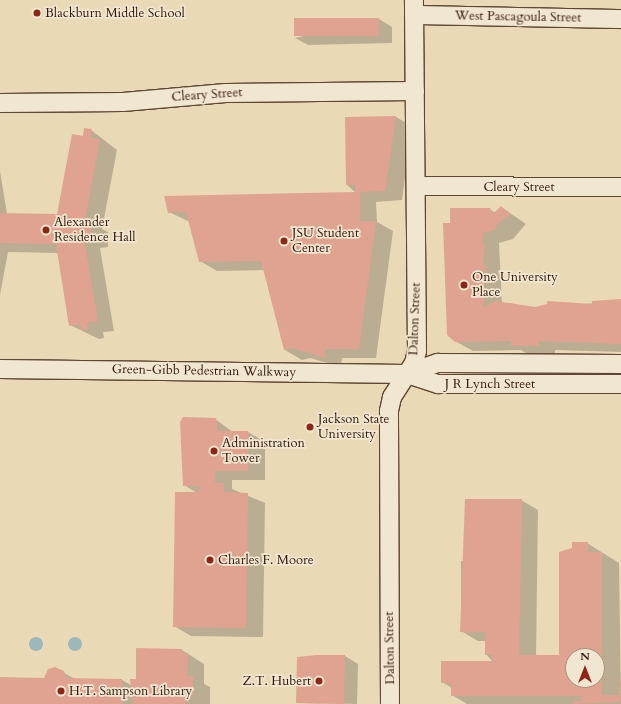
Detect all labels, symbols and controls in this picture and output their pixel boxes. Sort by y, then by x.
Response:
place label: Blackburn Middle School [45,5,185,21]
marker: Blackburn Middle School [32,8,42,18]
street label: West Pascagoula Street [455,8,581,26]
street label: Cleary Street [171,85,243,105]
street label: Cleary Street [483,179,555,195]
place label: Alexander Residence Hall [54,215,136,246]
marker: Alexander Residence Hall [41,225,51,235]
place label: JSU Student Center [292,226,359,257]
marker: JSU Student Center [279,236,289,246]
place label: One University Place [472,270,558,301]
marker: One University Place [459,280,469,290]
street label: Dalton Street [406,282,424,356]
street label: Green-Gibb Pedestrian Walkway [112,362,296,380]
street label: J R Lynch Street [445,376,535,392]
place label: Jackson State University [318,412,389,443]
marker: Jackson State University [305,422,315,432]
place label: Administration Tower [222,436,305,467]
marker: Administration Tower [209,446,219,456]
place label: Charles F. Moore [218,552,314,568]
marker: Charles F. Moore [205,555,215,565]
street label: Dalton Street [382,611,398,685]
north arrow [565,648,605,688]
text: N [580,649,590,664]
place label: Z.T. Hubert [242,673,311,689]
marker: Z.T. Hubert [314,676,324,686]
place label: H.T. Sampson Library [69,683,192,699]
marker: H.T. Sampson Library [56,686,66,696]

